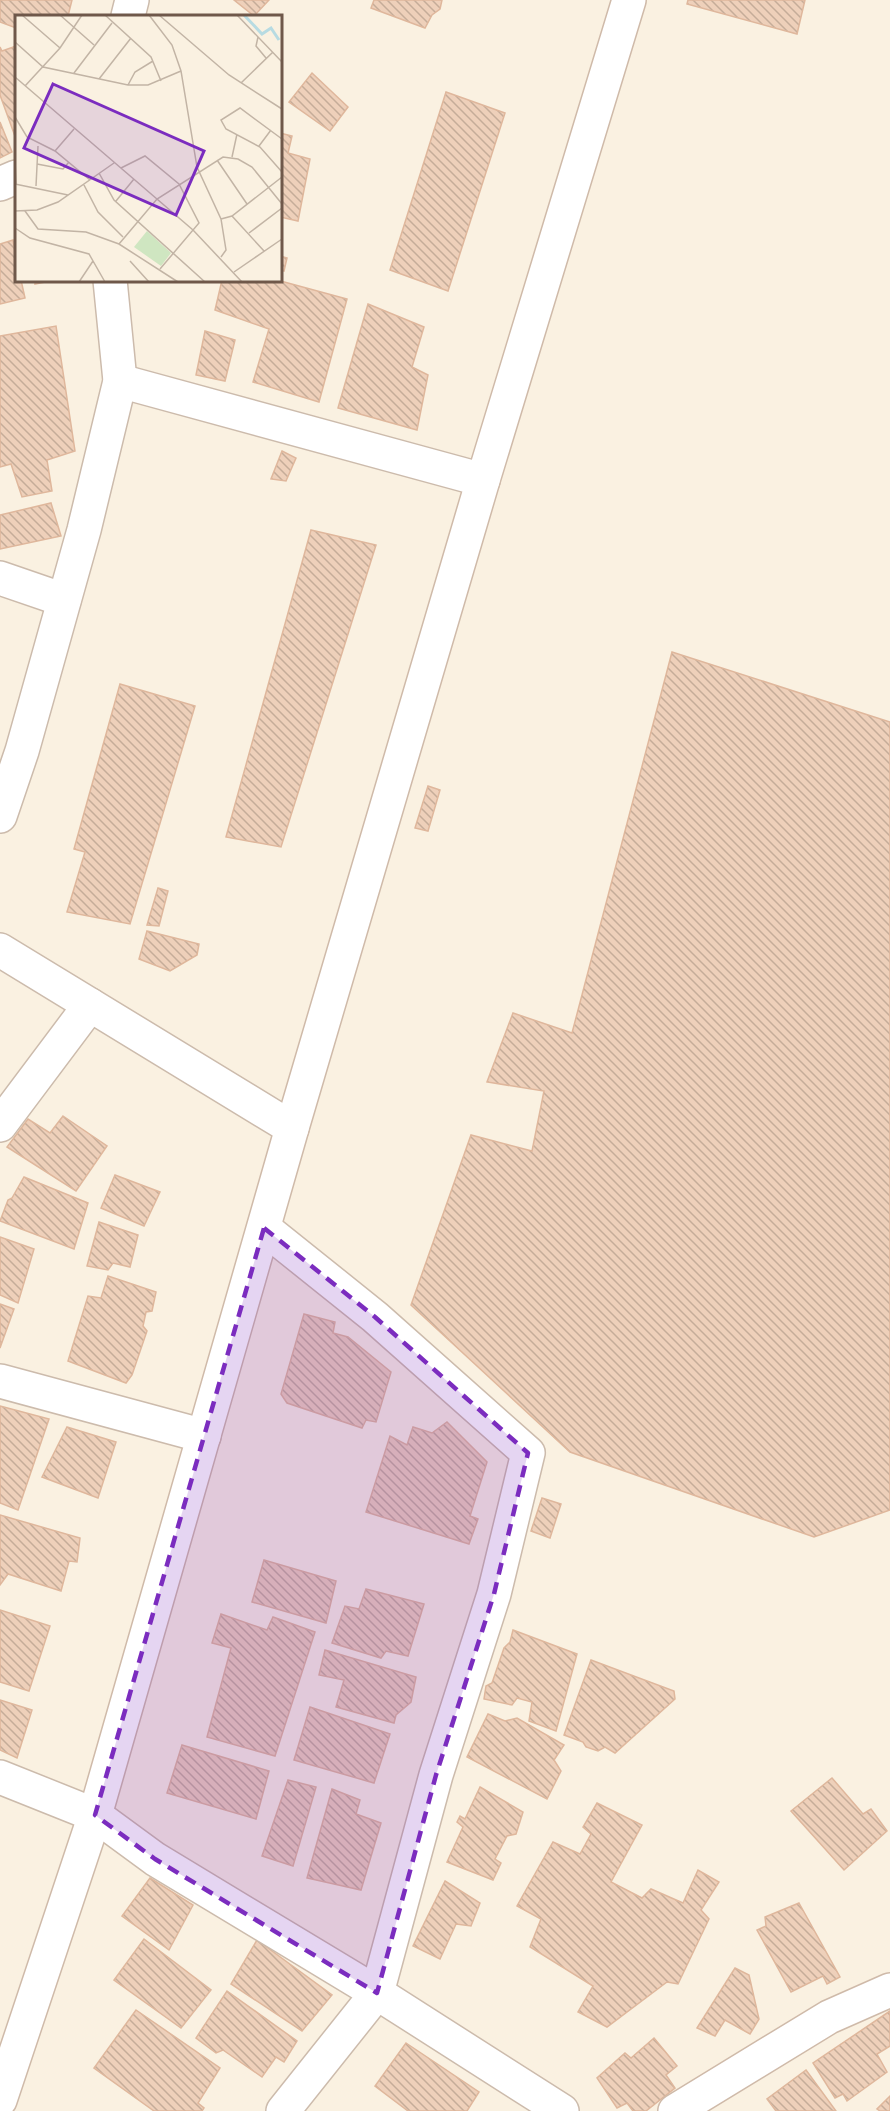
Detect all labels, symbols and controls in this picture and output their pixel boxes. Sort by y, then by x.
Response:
inset map [15,15,282,282]

